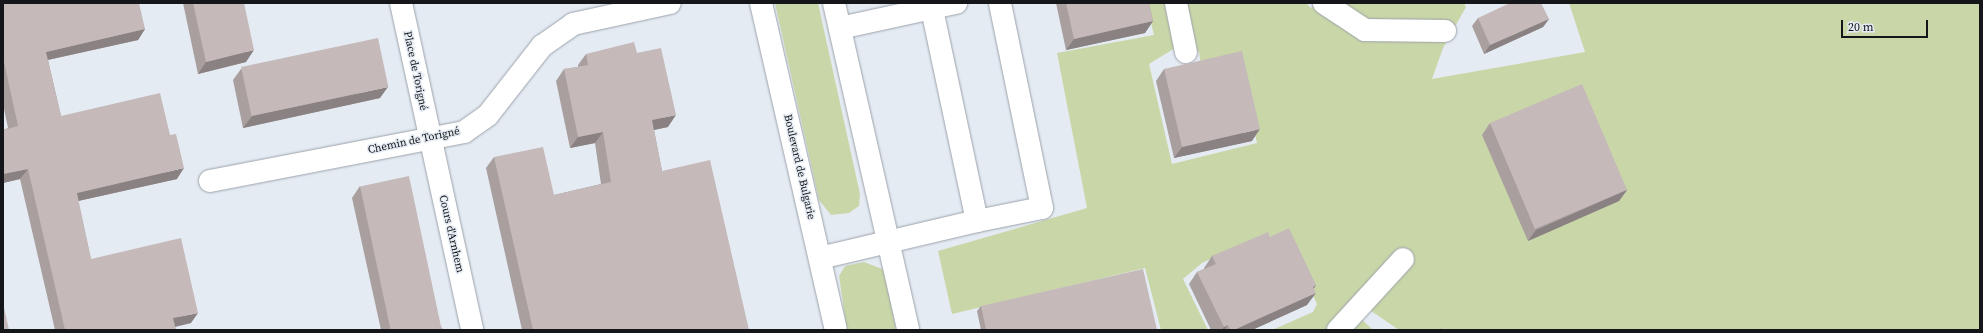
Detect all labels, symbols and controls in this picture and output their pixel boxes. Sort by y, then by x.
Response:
scale bar [1843,12,1930,38]
text: 20 m [1848,19,1874,35]
street label: Place de Torigné [400,30,430,112]
street label: Boulevard de Bulgarie [780,113,818,221]
street label: Chemin de Torigné [367,125,461,157]
street label: Cours d'Arnhem [436,194,466,274]

